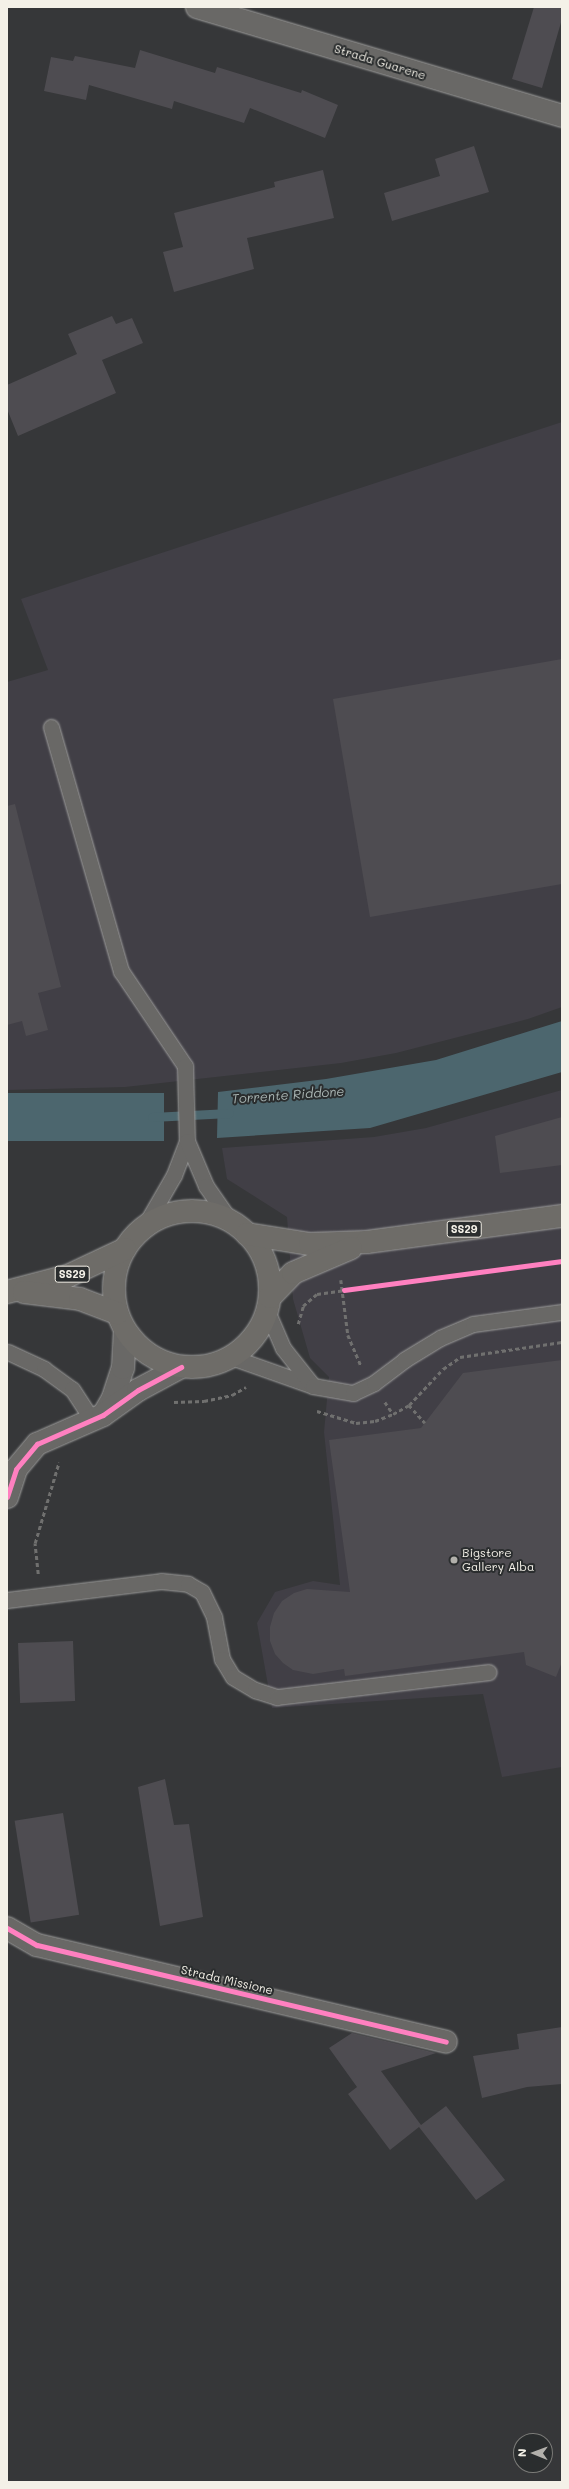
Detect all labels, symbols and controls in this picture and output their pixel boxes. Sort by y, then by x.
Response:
street label: Strada Guarene [333,41,427,83]
water label: Torrente Riddone [231,1083,345,1107]
road number: SS29 [446,1220,482,1238]
road number: SS29 [54,1265,90,1283]
place label: Bigstore Gallery Alba [462,1546,534,1574]
marker: Bigstore Gallery Alba [449,1555,459,1565]
street label: Strada Missione [179,1962,275,1998]
north arrow [513,2433,553,2473]
text: N [514,2448,529,2457]

